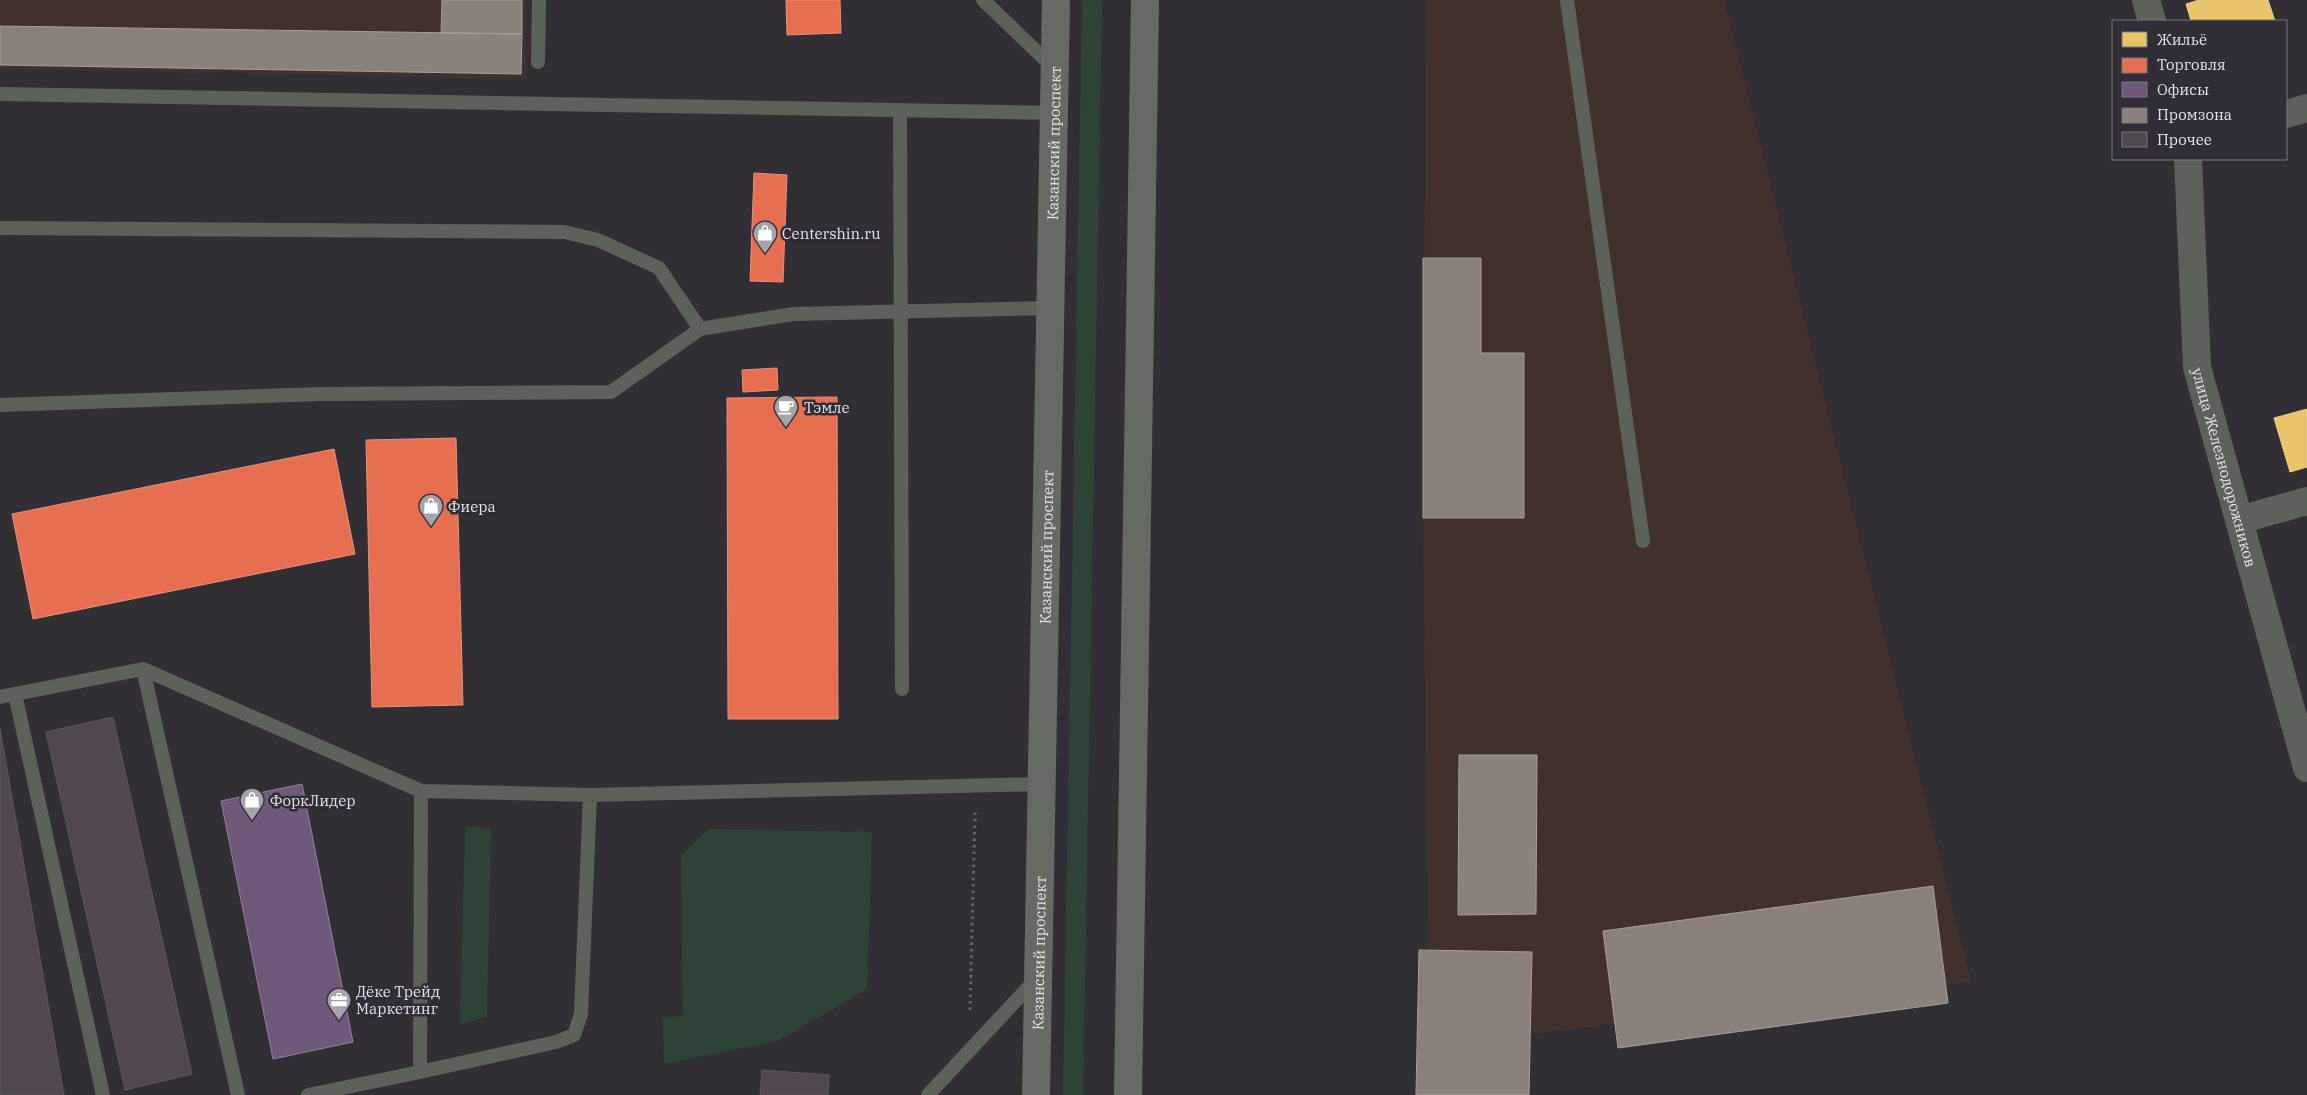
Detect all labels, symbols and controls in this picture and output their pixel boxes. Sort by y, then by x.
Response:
legend [2112,20,2287,160]
text: Жильё [2157,30,2207,49]
text: Торговля [2157,55,2226,74]
street label: Казанский проспект [1042,66,1064,220]
text: Офисы [2157,80,2209,99]
text: Промзона [2157,105,2232,124]
text: Прочее [2157,130,2212,149]
shop icon: Centershin.ru [752,220,778,254]
place label: Centershin.ru [782,224,881,243]
street label: улица Железнодорожников [2188,366,2261,569]
cafe icon: Тэмле [773,394,799,428]
place label: Тэмле [804,398,850,417]
street label: Казанский проспект [1035,470,1057,624]
shop icon: Фиера [418,493,444,527]
place label: Фиера [448,497,496,516]
shop icon: ФоркЛидер [239,787,265,821]
place label: ФоркЛидер [270,791,355,810]
street label: Казанский проспект [1028,876,1050,1030]
place label: Дёке Трейд Маркетинг [356,982,440,1018]
office icon: Дёке Трейд Маркетинг [326,987,352,1021]

